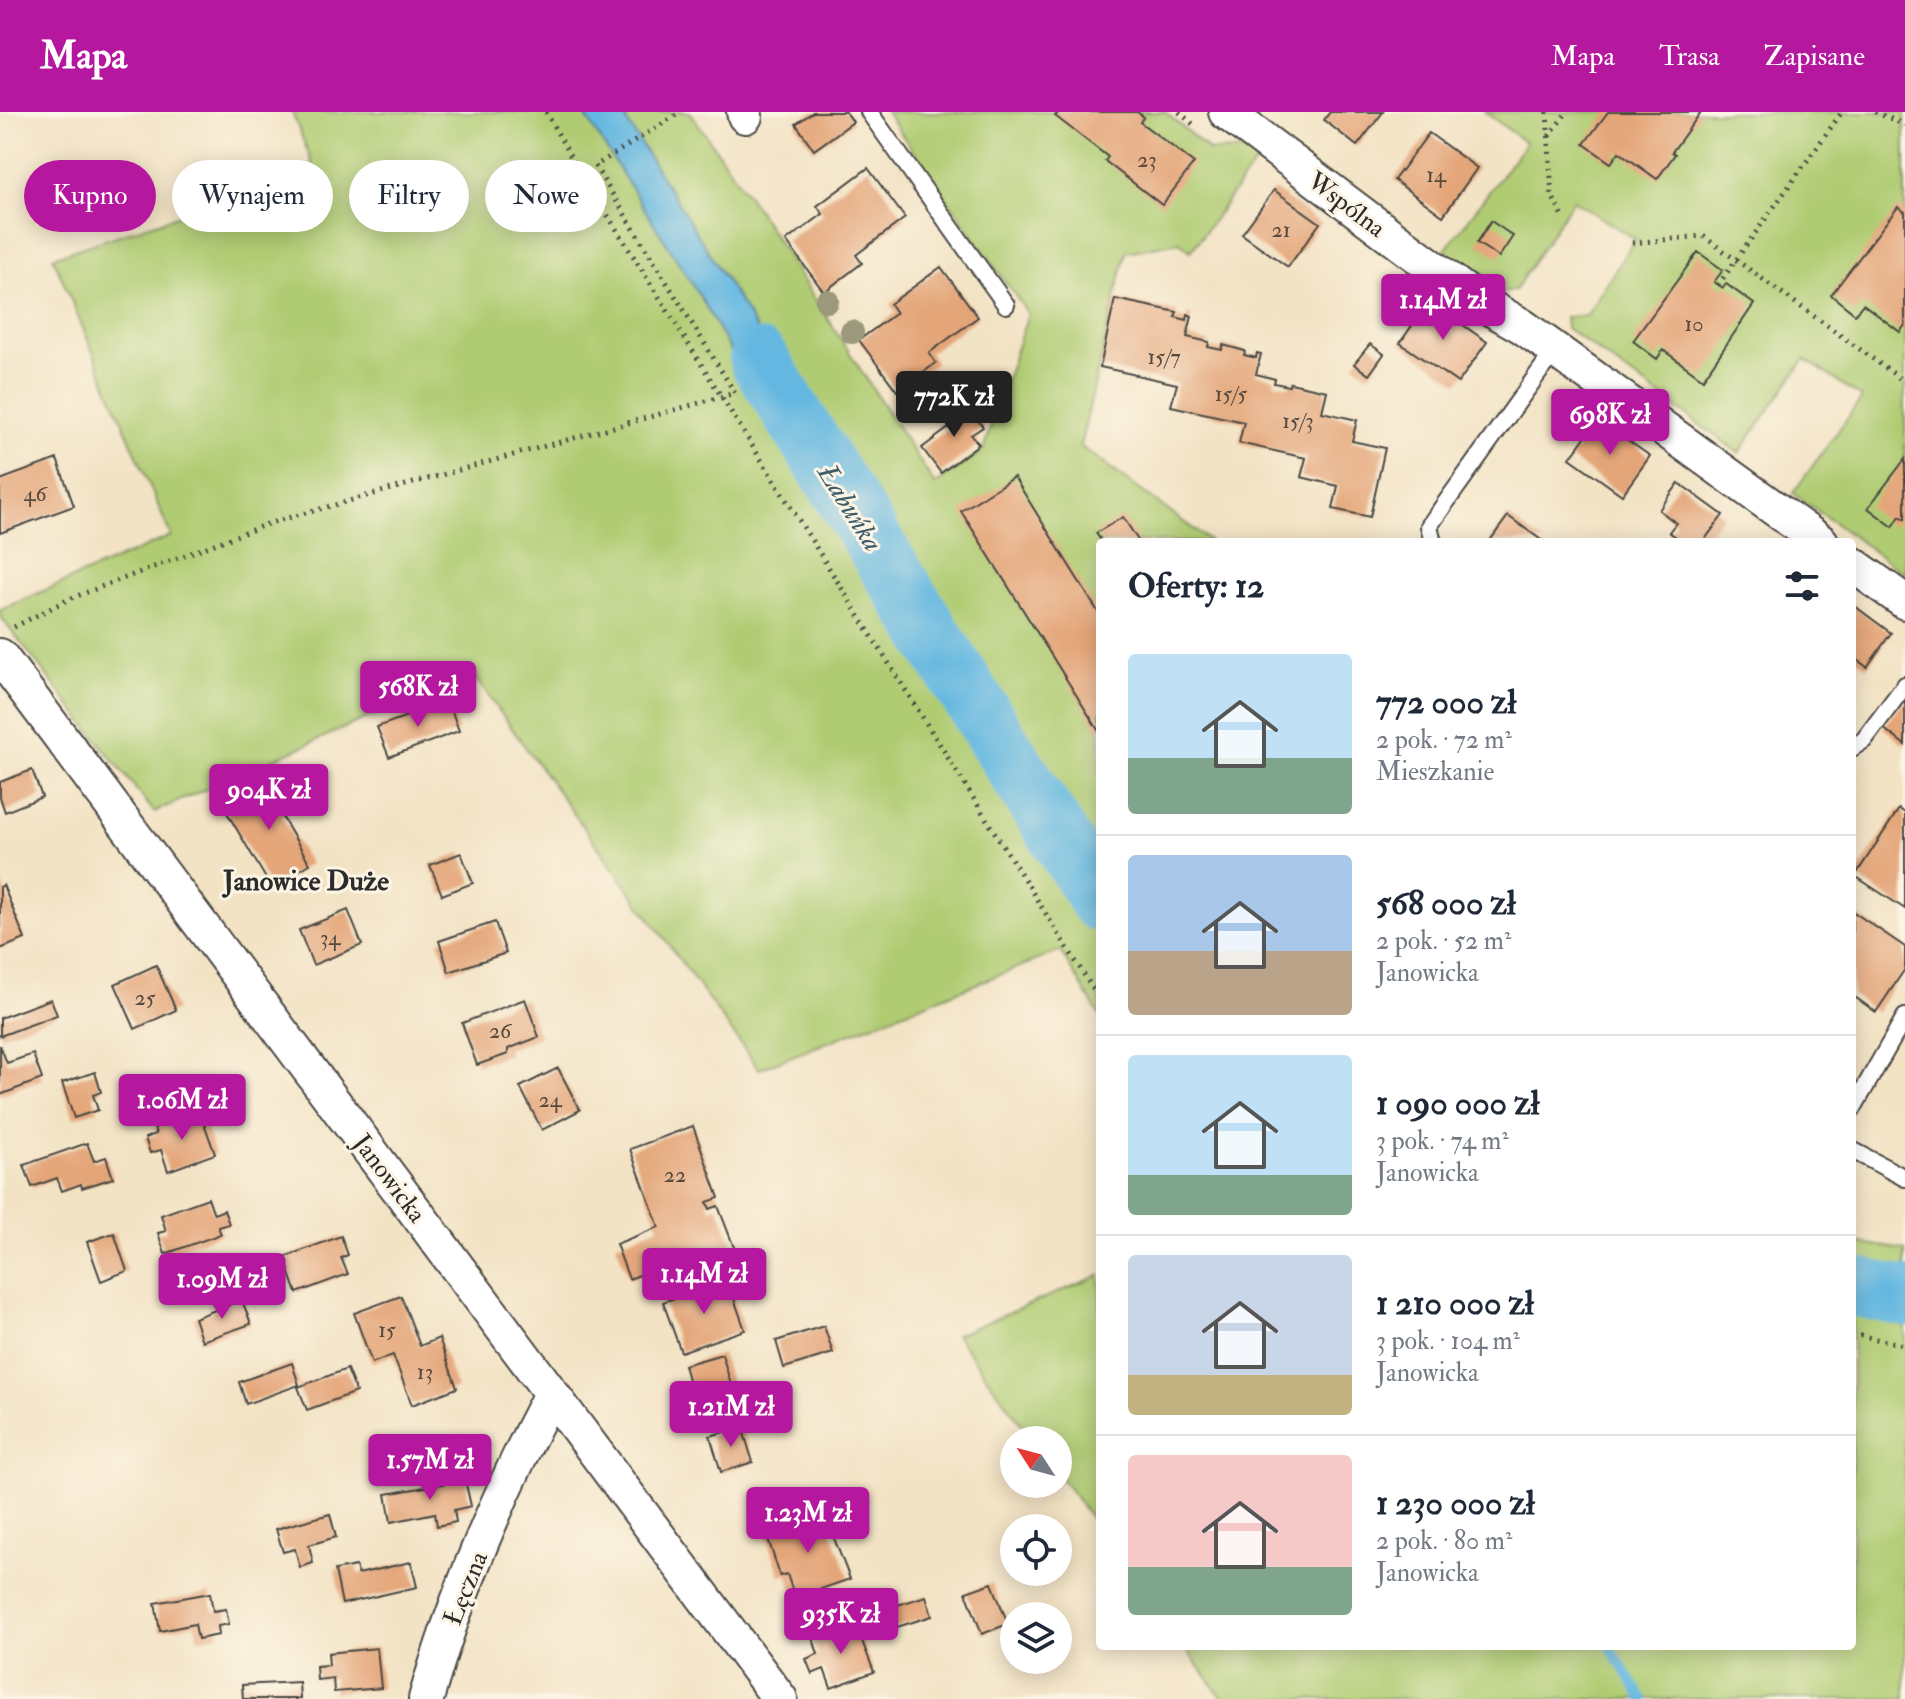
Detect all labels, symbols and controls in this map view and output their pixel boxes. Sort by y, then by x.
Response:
text: Mapa [40,32,127,80]
text: Mapa [1551,39,1615,74]
text: Trasa [1659,39,1720,74]
text: Zapisane [1764,39,1865,74]
house number: 23 [1137,146,1157,174]
chip: Kupno [24,160,156,232]
chip: Wynajem [172,160,333,232]
chip: Filtry [349,160,469,232]
chip: Nowe [485,160,607,232]
house number: 14 [1426,161,1447,189]
street label: Wspólna [1300,164,1392,246]
house number: 21 [1271,216,1291,244]
pin: 1.14M zł [1360,274,1526,342]
text: 1.14M zł [1399,284,1487,316]
house number: 10 [1684,310,1704,338]
house number: 15/7 [1148,343,1180,371]
pin: 772K zł [880,371,1028,439]
house number: 15/5 [1215,380,1248,408]
text: 772K zł [914,381,994,413]
pin: 698K zł [1536,389,1684,457]
text: 698K zł [1569,399,1651,431]
house number: 15/3 [1282,407,1314,435]
water label: Łabuńka [809,457,890,558]
house number: 46 [24,480,48,508]
icon: filters [1780,564,1824,608]
text: Oferty: 12 [1128,565,1264,608]
pin: 568K zł [344,661,492,729]
text: 568K zł [378,671,458,703]
text: 772 000 zł [1376,681,1516,724]
icon: home [1192,686,1288,782]
text: 2 pok. · 72 m² [1376,724,1512,756]
text: Mieszkanie [1376,756,1494,788]
pin: 904K zł [195,764,343,832]
text: 904K zł [227,774,311,806]
district label: Janowice Duże [221,864,389,899]
text: 568 000 zł [1376,882,1516,925]
icon: home [1192,887,1288,983]
house number: 34 [320,924,341,952]
text: 2 pok. · 52 m² [1376,925,1511,957]
text: Janowicka [1376,957,1479,989]
house number: 25 [135,984,156,1012]
house number: 26 [489,1017,513,1045]
pin: 1.06M zł [99,1074,265,1142]
text: 1 090 000 zł [1376,1082,1539,1125]
text: 1.06M zł [137,1084,227,1116]
house number: 24 [538,1086,563,1114]
icon: home [1192,1087,1288,1183]
text: 3 pok. · 74 m² [1376,1125,1509,1157]
street label: Janowicka [345,1127,433,1229]
text: Janowicka [1376,1157,1479,1189]
house number: 22 [664,1161,686,1189]
pin: 1.14M zł [621,1248,787,1316]
pin: 1.09M zł [139,1253,305,1321]
text: 1.14M zł [660,1258,748,1290]
text: 1.09M zł [177,1263,267,1295]
text: 1 210 000 zł [1376,1282,1534,1325]
icon: home [1192,1287,1288,1383]
house number: 15 [378,1316,396,1344]
text: 3 pok. · 104 m² [1376,1325,1520,1357]
text: Janowicka [1376,1357,1479,1389]
house number: 13 [417,1358,433,1386]
pin: 1.21M zł [648,1381,814,1449]
text: 1.21M zł [688,1391,774,1423]
north arrow [1000,1426,1072,1498]
map controls [1000,1426,1072,1674]
pin: 1.57M zł [347,1434,513,1502]
text: 1.57M zł [386,1444,474,1476]
text: 1 230 000 zł [1376,1482,1535,1525]
pin: 1.23M zł [725,1487,891,1555]
icon: home [1192,1487,1288,1583]
text: 1.23M zł [764,1497,852,1529]
button: locate [1000,1514,1072,1586]
text: 2 pok. · 80 m² [1376,1525,1512,1557]
street label: Łęczna [437,1546,495,1630]
text: Janowicka [1376,1557,1479,1589]
pin: 935K zł [767,1588,915,1656]
text: 935K zł [802,1598,880,1630]
button: layers [1000,1602,1072,1674]

